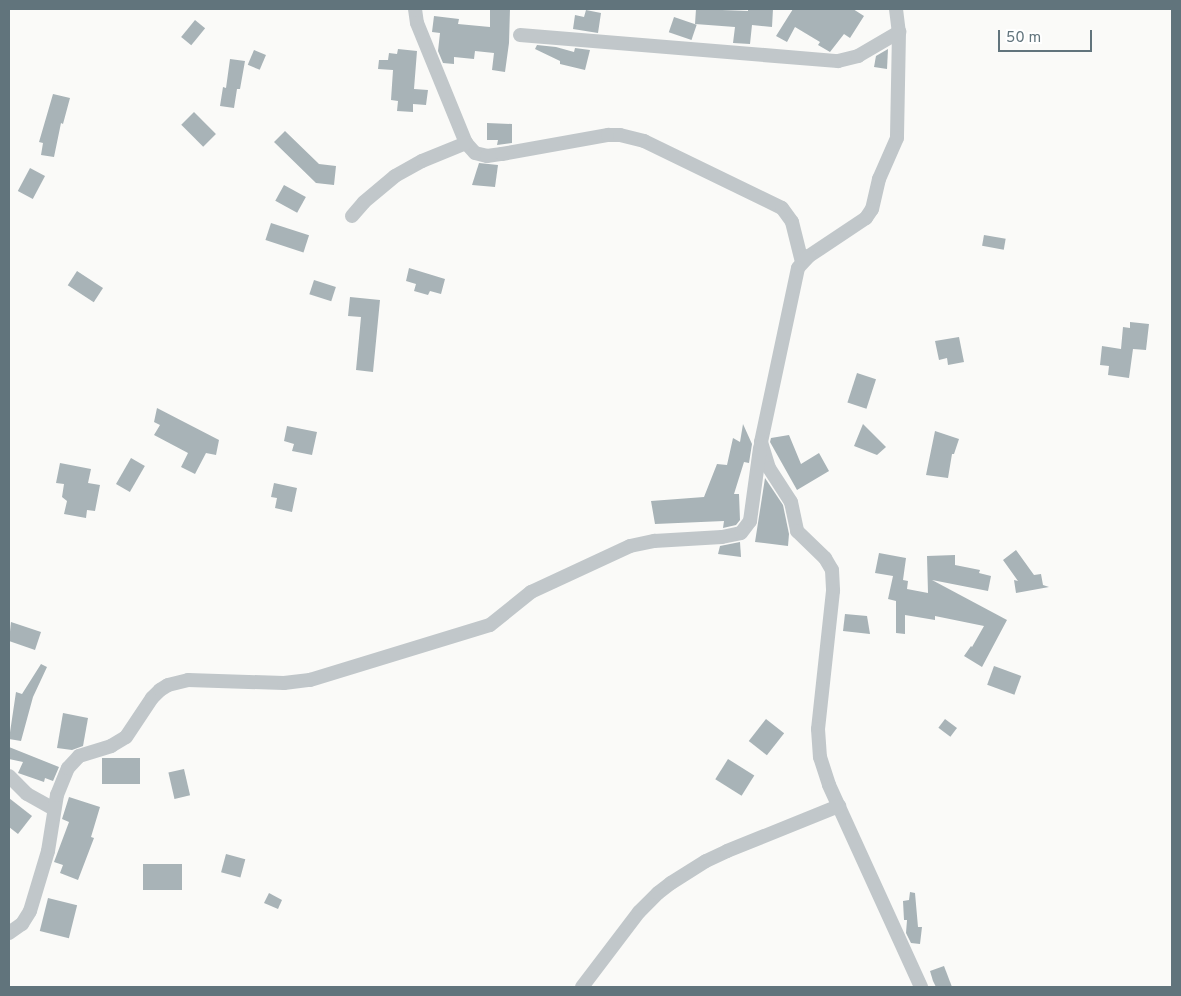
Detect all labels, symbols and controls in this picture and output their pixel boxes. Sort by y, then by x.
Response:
scale bar [1001,20,1095,52]
text: 50 m [1006,29,1041,48]

